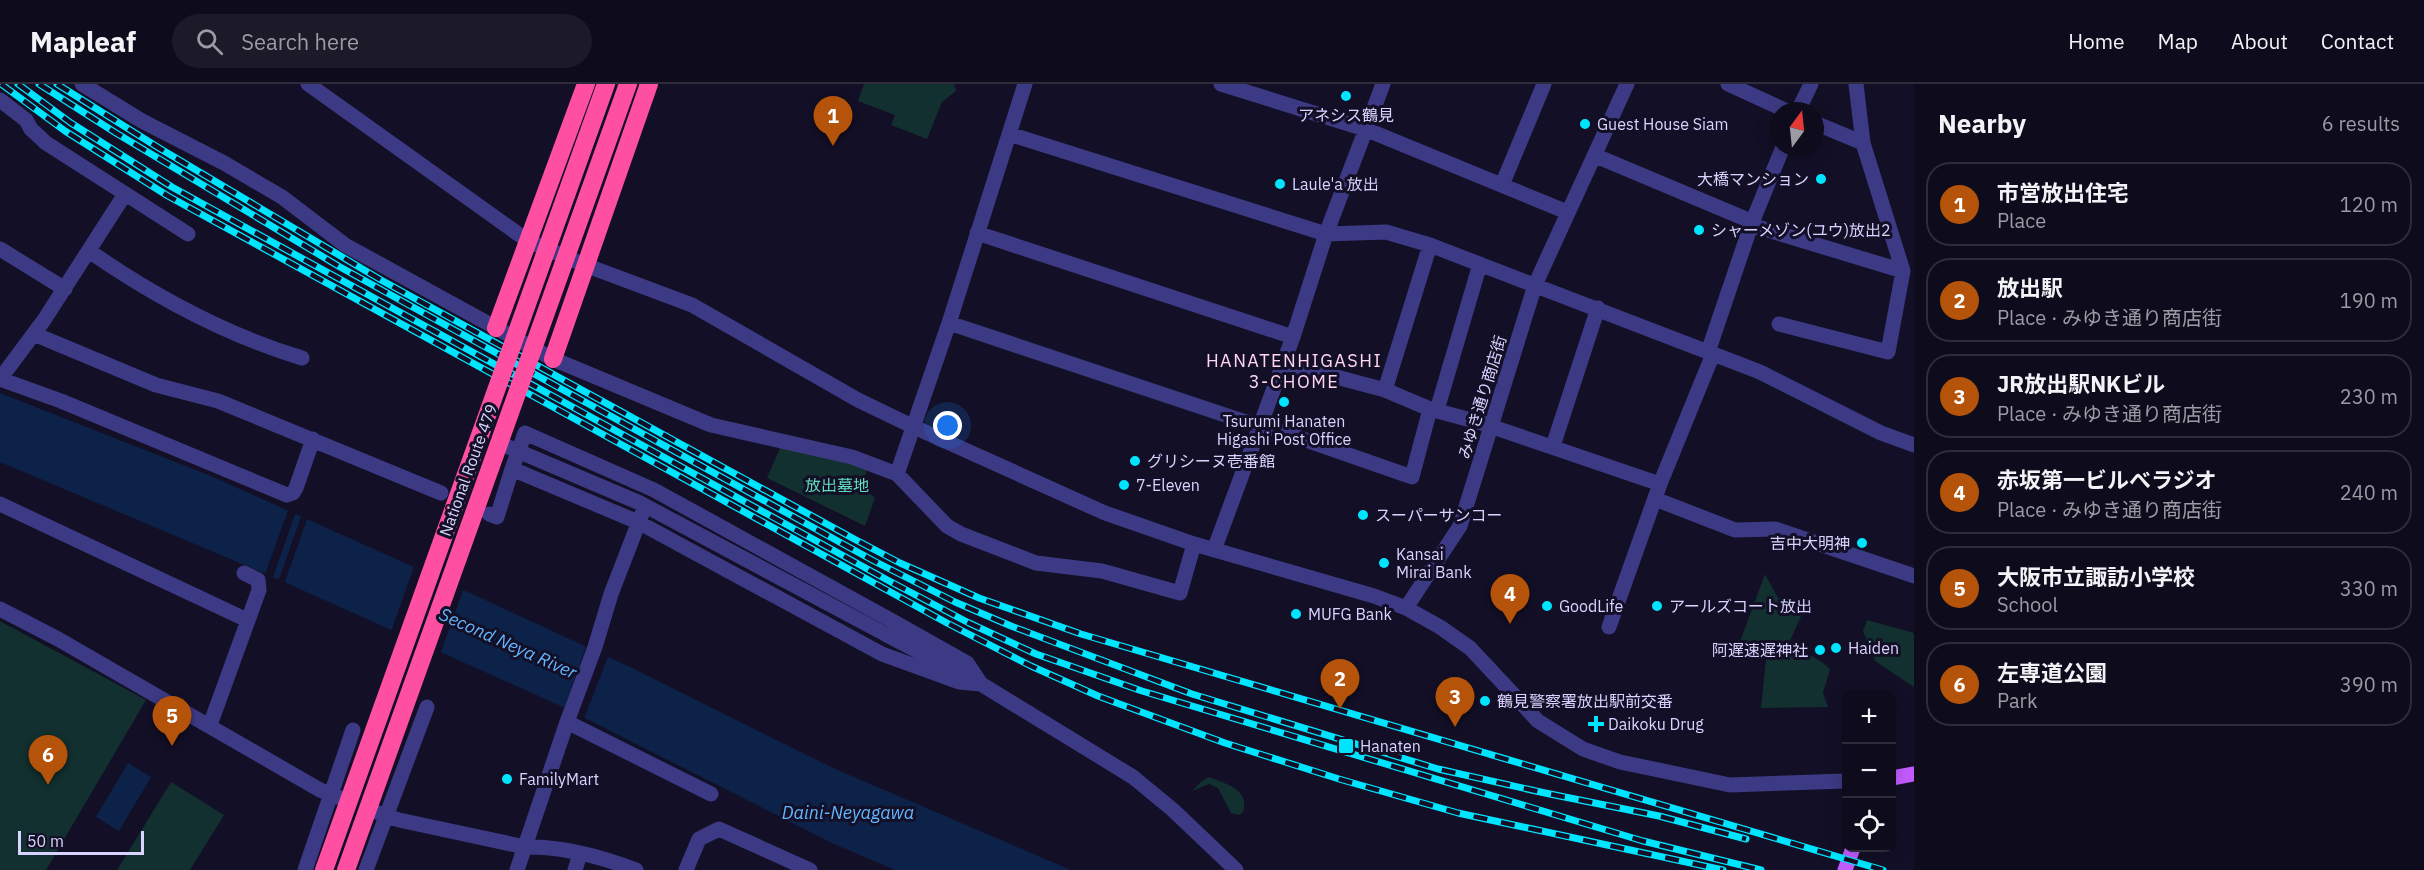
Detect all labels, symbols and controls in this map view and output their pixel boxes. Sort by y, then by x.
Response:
search box [172,14,592,68]
text: Mapleaf [30,23,136,60]
icon: search [193,25,226,58]
text: Search here [241,27,359,56]
text: Home [2068,27,2125,55]
text: Map [2158,27,2198,55]
text: About [2231,27,2288,55]
text: Contact [2321,27,2394,55]
marker: アネシス鶴見 [1339,89,1353,103]
pin: 1 [814,97,852,146]
north arrow [1770,102,1824,156]
place label: アネシス鶴見 [1298,105,1394,125]
text: Nearby [1938,106,2026,140]
text: 6 results [2322,110,2400,137]
place label: Guest House Siam [1597,114,1729,134]
marker: Guest House Siam [1578,117,1592,131]
place label: 大橋マンション [1697,169,1809,189]
marker: 大橋マンション [1814,172,1828,186]
place label: Laule'a 放出 [1292,174,1379,194]
marker: Laule'a 放出 [1273,177,1287,191]
text: 市営放出住宅 [1997,178,2129,207]
text: 1 [1954,191,1966,218]
text: 120 m [2340,191,2398,218]
text: Place [1997,207,2046,234]
place label: シャーメゾン(ユウ)放出2 [1711,220,1891,240]
marker: シャーメゾン(ユウ)放出2 [1692,223,1706,237]
text: 放出駅 [1997,273,2063,302]
text: 2 [1954,287,1966,314]
text: 190 m [2340,287,2398,314]
text: Place · みゆき通り商店街 [1997,304,2222,331]
street label: みゆき通り商店街 [1454,333,1510,461]
district label: HANATENHIGASHI 3-CHOME [1206,349,1382,393]
text: JR放出駅NKビル [1997,369,2165,398]
text: 3 [1954,383,1966,410]
text: 230 m [2340,383,2398,410]
marker: Tsurumi Hanaten Higashi Post Office [1277,395,1291,409]
text: Place · みゆき通り商店街 [1997,400,2222,427]
street label: National Route 479 [435,401,501,539]
your location [933,411,962,440]
place label: Tsurumi Hanaten Higashi Post Office [1217,411,1352,449]
place label: グリシーヌ壱番館 [1147,451,1275,471]
marker: グリシーヌ壱番館 [1128,454,1142,468]
text: 赤坂第一ビルべラジオ [1997,465,2217,494]
park label: 放出墓地 [805,475,869,495]
place label: 7-Eleven [1136,475,1200,495]
marker: 7-Eleven [1117,478,1131,492]
text: 4 [1954,479,1966,506]
text: 240 m [2340,479,2398,506]
text: Place · みゆき通り商店街 [1997,496,2222,523]
place label: スーパーサンコー [1375,505,1503,525]
marker: スーパーサンコー [1356,508,1370,522]
place label: 吉中大明神 [1770,533,1850,553]
marker: 吉中大明神 [1855,536,1869,550]
place label: Kansai Mirai Bank [1396,544,1472,582]
marker: Kansai Mirai Bank [1377,556,1391,570]
text: 大阪市立諏訪小学校 [1997,562,2195,591]
pin: 4 [1490,574,1530,624]
text: 5 [1954,575,1966,602]
text: 330 m [2340,575,2398,602]
text: School [1997,591,2058,618]
place label: GoodLife [1559,596,1623,616]
place label: アールズコート放出 [1669,596,1812,616]
marker: GoodLife [1540,599,1554,613]
marker: アールズコート放出 [1650,599,1664,613]
water label: Second Neya River [436,602,581,684]
place label: MUFG Bank [1308,604,1392,624]
marker: MUFG Bank [1289,607,1303,621]
place label: Haiden [1848,638,1899,658]
place label: 阿遅速遅神社 [1712,640,1808,660]
marker: Haiden [1829,641,1843,655]
marker: 阿遅速遅神社 [1813,643,1827,657]
text: 左専道公園 [1997,658,2107,687]
pin: 2 [1320,660,1360,709]
text: 6 [1954,671,1966,698]
text: 390 m [2340,671,2398,698]
pin: 3 [1436,678,1474,727]
text: Park [1997,687,2037,714]
map controls [1842,690,1896,852]
button: + [1842,690,1896,744]
place label: 鶴見警察署放出駅前交番 [1497,691,1673,711]
marker: 鶴見警察署放出駅前交番 [1478,694,1492,708]
pin: 5 [152,696,192,746]
place label: Daikoku Drug [1608,714,1704,734]
marker: Daikoku Drug [1589,717,1603,731]
pin: 6 [28,736,68,785]
place label: Hanaten [1360,736,1421,756]
marker: Hanaten [1337,737,1355,755]
button: − [1842,744,1896,798]
place label: FamilyMart [519,769,599,789]
marker: FamilyMart [500,772,514,786]
button: locate [1842,798,1896,852]
water label: Daini-Neyagawa [782,801,914,824]
scale bar [18,828,144,856]
text: 50 m [27,831,64,851]

